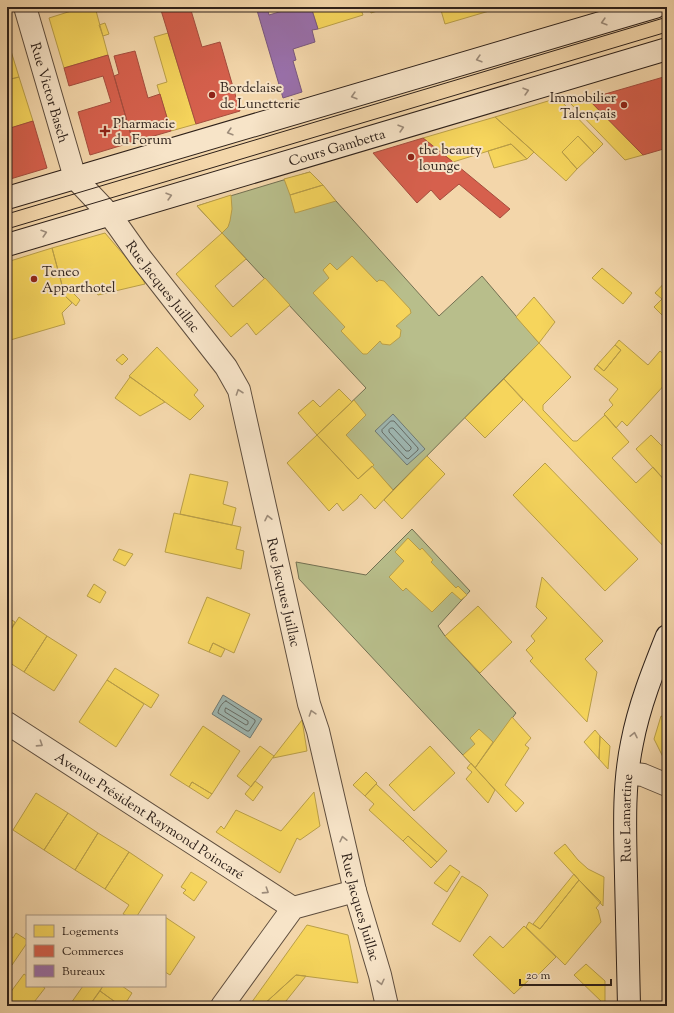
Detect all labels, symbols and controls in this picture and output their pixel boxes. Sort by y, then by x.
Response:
one-way arrow [601,17,608,26]
street label: Rue Victor Basch [24,40,72,146]
one-way arrow [476,54,483,63]
place label: Bordelaise de Lunetterie [220,79,300,115]
one-way arrow [522,87,529,96]
place label: Immobilier Talençais [550,89,617,125]
marker: Bordelaise de Lunetterie [207,90,217,100]
one-way arrow [351,91,358,99]
marker: Immobilier Talençais [619,100,629,110]
place label: Pharmacie du Forum [113,115,175,151]
one-way arrow [397,124,404,133]
street label: Cours Gambetta [287,125,389,173]
marker: Pharmacie du Forum [100,126,110,136]
one-way arrow [226,127,233,136]
place label: the beauty lounge [419,141,482,177]
marker: the beauty lounge [406,152,416,162]
one-way arrow [165,192,172,201]
one-way arrow [41,229,48,238]
street label: Rue Jacques Juillac [120,237,204,338]
place label: Teneo Apparthotel [42,263,116,299]
marker: Teneo Apparthotel [29,274,39,284]
one-way arrow [235,388,244,395]
one-way arrow [265,515,273,521]
street label: Rue Jacques Juillac [260,536,304,649]
one-way arrow [308,710,317,717]
one-way arrow [629,732,637,738]
one-way arrow [36,739,43,747]
street label: Avenue Président Raymond Poincaré [50,748,247,886]
street label: Rue Lamartine [617,773,639,863]
one-way arrow [339,836,347,843]
street label: Rue Jacques Juillac [335,851,383,964]
one-way arrow [262,886,269,893]
legend [26,915,166,987]
text: Logements [62,923,119,941]
text: Commerces [62,943,124,961]
scale bar [520,961,611,987]
text: Bureaux [62,963,106,981]
text: 20 m [526,967,551,985]
one-way arrow [377,979,385,985]

